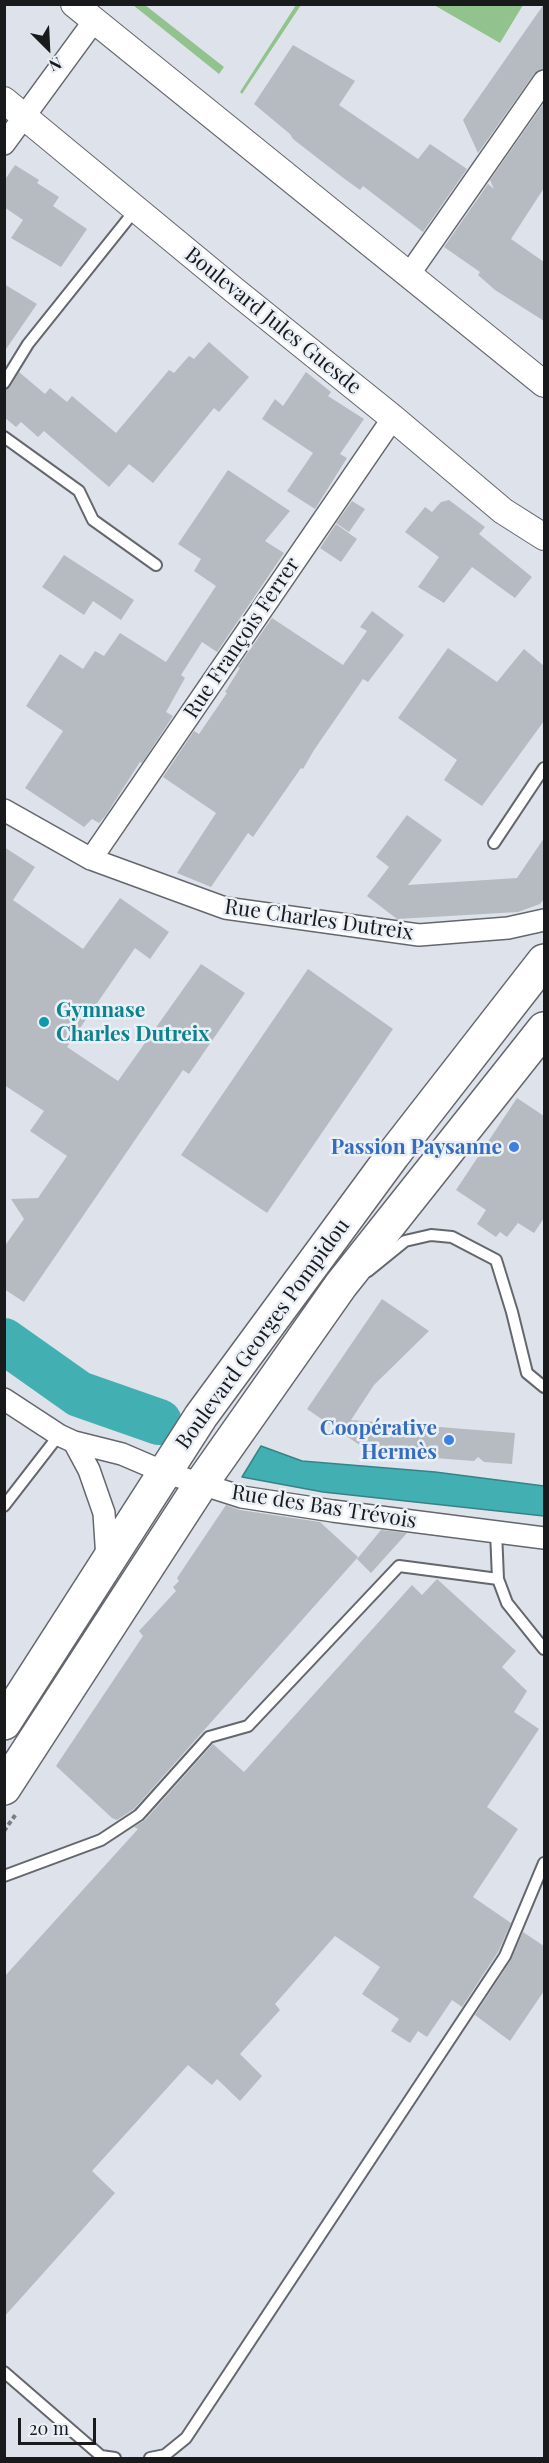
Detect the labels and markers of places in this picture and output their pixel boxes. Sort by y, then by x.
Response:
place label: Gymnase Charles Dutreix [56,997,210,1047]
marker: Gymnase Charles Dutreix [37,1015,51,1029]
place label: Passion Paysanne [331,1134,502,1160]
marker: Passion Paysanne [507,1140,521,1154]
place label: Coopérative Hermès [320,1415,437,1465]
marker: Coopérative Hermès [442,1433,456,1447]

